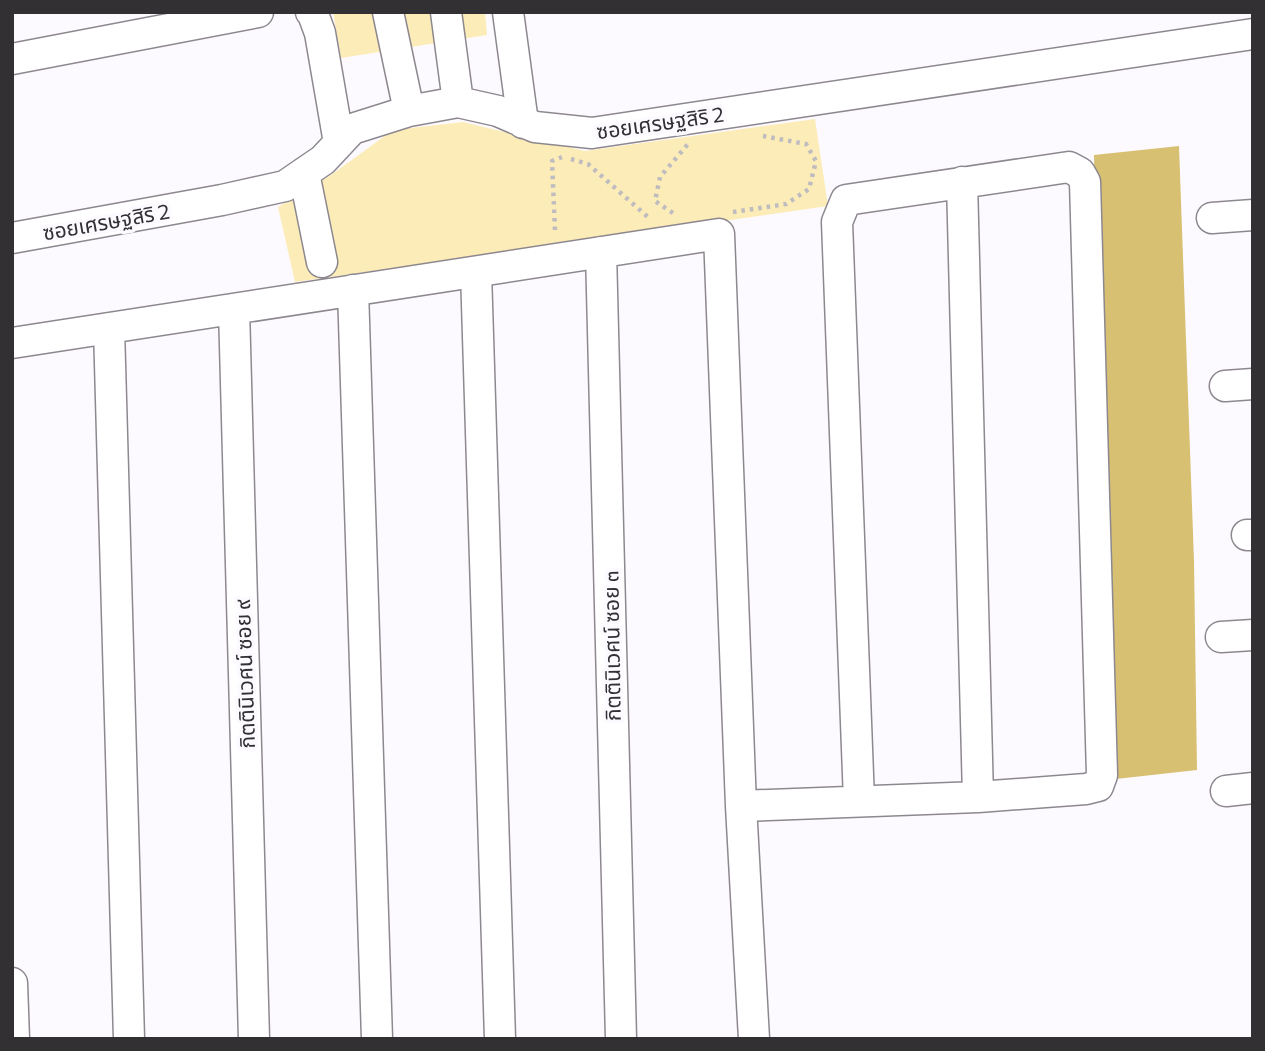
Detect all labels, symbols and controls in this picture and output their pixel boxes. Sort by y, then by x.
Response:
street label: ซอยเศรษฐสิริ 2 [595,101,725,143]
street label: ซอยเศรษฐสิริ 2 [41,198,171,244]
street label: กิตตินิเวศน์ ซอย ๓ [597,571,625,721]
street label: กิตตินิเวศน์ ซอย ๙ [229,599,259,749]

